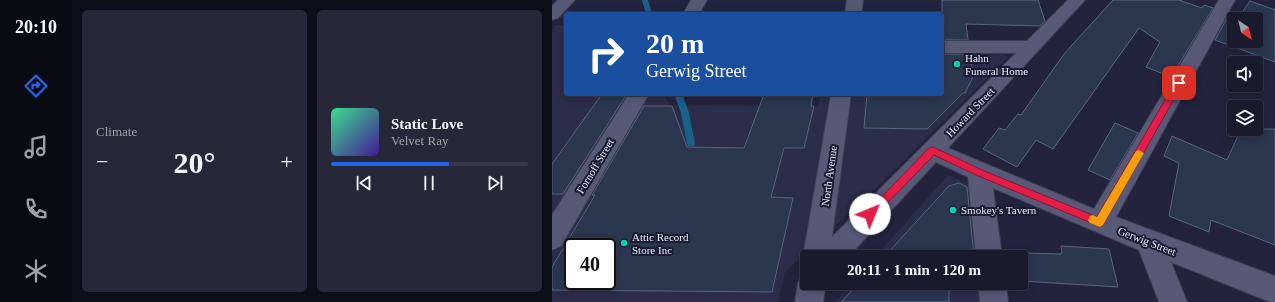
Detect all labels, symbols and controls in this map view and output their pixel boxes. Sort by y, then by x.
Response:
north arrow [1227,12,1263,48]
map controls [1227,12,1263,136]
text: 20:10 [15,17,57,37]
icon: right [580,28,632,80]
text: 20 m [646,28,704,59]
place label: Hahn Funeral Home [965,52,1028,77]
button: sound [1227,56,1263,92]
marker: Hahn Funeral Home [952,59,962,69]
text: Gerwig Street [646,61,746,81]
pin [1162,66,1196,100]
icon: directions [22,72,50,100]
icon: arrive [1168,72,1190,94]
street label: Howard Street [944,85,996,139]
button: layers [1227,100,1263,136]
text: Static Love [391,116,463,132]
text: Climate [96,124,137,139]
icon: music [22,133,50,161]
text: Velvet Ray [391,133,448,148]
street label: Fornoff Street [574,136,616,196]
street label: North Avenue [819,145,839,207]
text: 20° [174,146,216,179]
text: − [96,149,108,174]
text: + [281,149,293,174]
icon: previous [353,172,375,194]
icon: pause [418,172,440,194]
icon: next [484,172,506,194]
position arrow [849,193,891,235]
icon: phone [22,195,50,223]
place label: Smokey's Tavern [961,204,1037,216]
marker: Smokey's Tavern [948,205,958,215]
street label: Gerwig Street [1116,224,1178,258]
place label: Attic Record Store Inc [632,231,689,256]
speed limit sign: 40 [564,238,616,290]
marker: Attic Record Store Inc [619,238,629,248]
icon: climate [22,257,50,285]
text: 20:11 · 1 min · 120 m [847,262,981,278]

